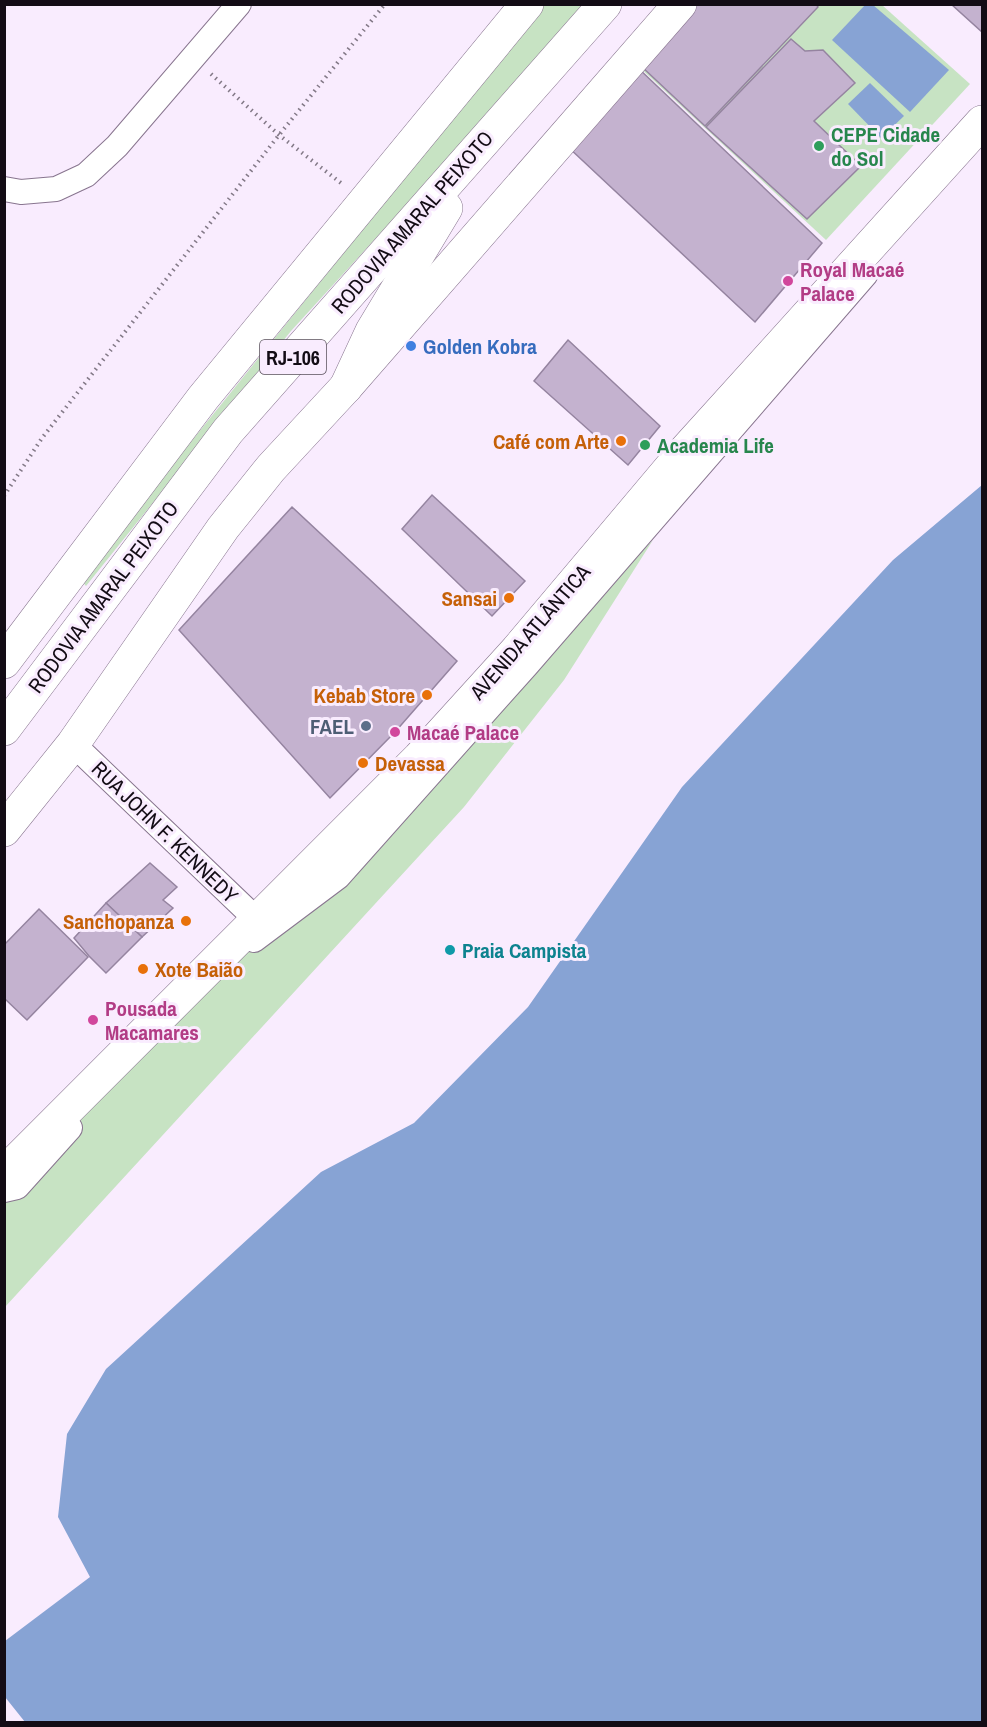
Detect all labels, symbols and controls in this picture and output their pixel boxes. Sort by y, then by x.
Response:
place label: CEPE Cidade do Sol [831,120,940,173]
street label: RODOVIA AMARAL PEIXOTO [324,124,500,320]
marker: CEPE Cidade do Sol [812,139,826,153]
place label: Royal Macaé Palace [800,255,904,308]
marker: Royal Macaé Palace [781,274,795,288]
place label: Golden Kobra [423,332,537,361]
marker: Golden Kobra [404,339,418,353]
road number: RJ-106 [260,340,326,374]
place label: Café com Arte [493,427,609,456]
place label: Academia Life [657,431,774,460]
marker: Café com Arte [614,434,628,448]
marker: Academia Life [638,438,652,452]
street label: RODOVIA AMARAL PEIXOTO [21,495,185,699]
street label: AVENIDA ATLÂNTICA [462,558,597,707]
place label: Sansai [441,584,497,613]
marker: Sansai [502,591,516,605]
place label: Kebab Store [314,681,415,710]
marker: Kebab Store [420,688,434,702]
place label: FAEL [310,712,354,741]
place label: Macaé Palace [407,718,519,747]
marker: FAEL [359,719,373,733]
marker: Macaé Palace [388,725,402,739]
place label: Devassa [375,749,445,778]
street label: RUA JOHN F. KENNEDY [85,754,245,910]
marker: Devassa [356,756,370,770]
place label: Sanchopanza [63,907,174,936]
marker: Sanchopanza [179,914,193,928]
place label: Praia Campista [462,936,587,965]
marker: Praia Campista [443,943,457,957]
place label: Xote Baião [155,955,243,984]
marker: Xote Baião [136,962,150,976]
place label: Pousada Macamares [105,994,199,1047]
marker: Pousada Macamares [86,1013,100,1027]

